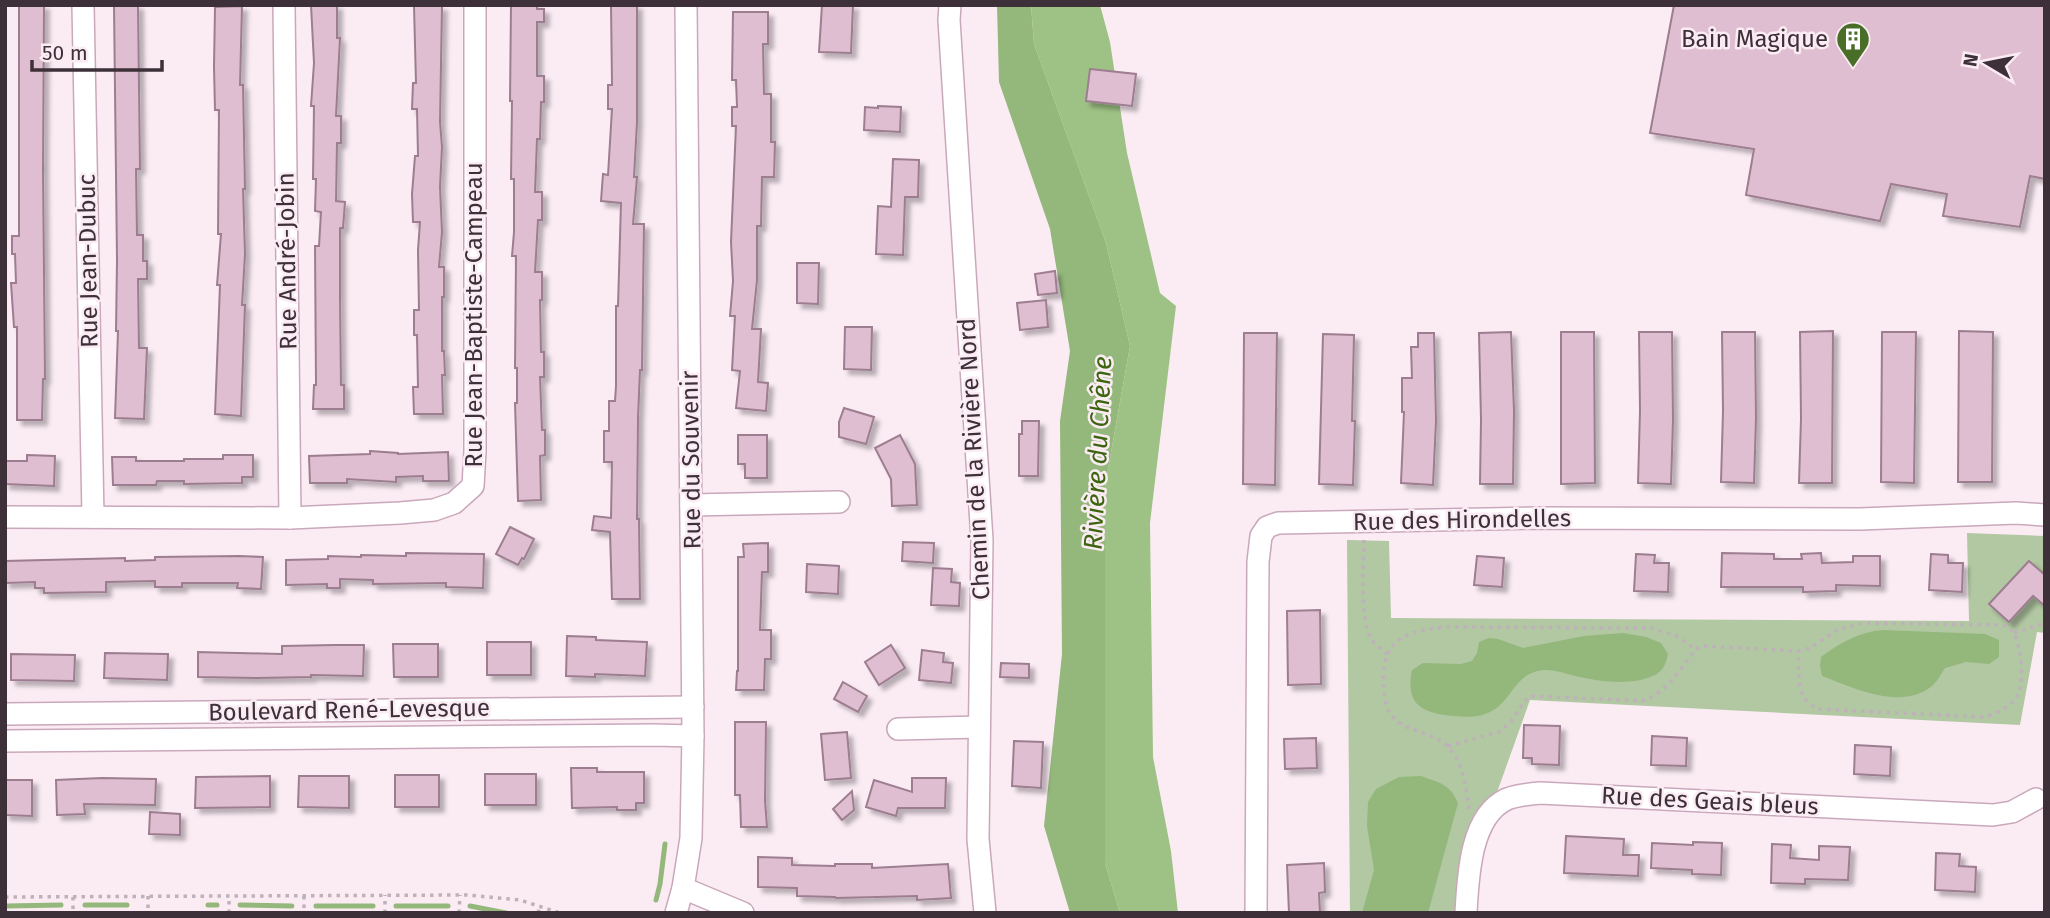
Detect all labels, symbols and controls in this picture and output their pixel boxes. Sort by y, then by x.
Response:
building icon: Bain Magique [1834,20,1872,69]
place label: Bain Magique [1681,25,1828,53]
scale bar [32,28,161,72]
north arrow [1952,28,2022,98]
text: 50 m [42,40,88,66]
text: N [1958,52,1983,68]
street label: Rue Jean-Baptiste-Campeau [460,162,488,468]
street label: Rue André-Jobin [271,172,303,350]
street label: Rue Jean-Dubuc [72,174,104,348]
street label: Chemin de la Rivière Nord [953,317,995,601]
water label: Rivière du Chêne [1077,355,1119,551]
street label: Rue du Souvenir [675,370,707,550]
street label: Rue des Hirondelles [1353,504,1571,536]
street label: Boulevard René-Levesque [208,694,490,726]
street label: Rue des Geais bleus [1601,781,1819,821]

